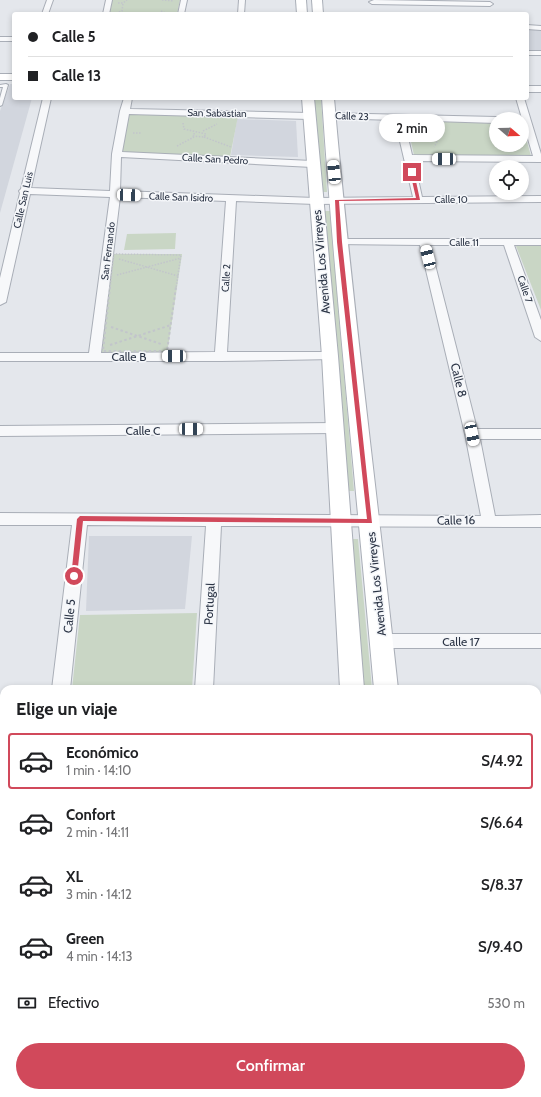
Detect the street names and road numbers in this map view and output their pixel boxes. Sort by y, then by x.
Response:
street label: San Sabastian [187,106,247,120]
street label: Calle 23 [335,109,369,123]
street label: Calle San Pedro [182,151,249,167]
street label: Calle San Luis [10,170,36,230]
street label: Calle San Isidro [149,189,214,205]
street label: Calle 10 [434,193,468,206]
street label: Avenida Los Virreyes [309,209,333,315]
street label: San Fernando [98,221,118,281]
street label: Calle 11 [449,236,479,249]
street label: Calle 2 [219,263,233,293]
street label: Calle 7 [514,274,536,304]
street label: Calle B [112,349,146,364]
street label: Calle 8 [448,361,470,399]
street label: Calle C [126,423,161,438]
street label: Calle 16 [437,512,475,528]
street label: Avenida Los Virreyes [363,531,389,637]
street label: Portugal [200,582,218,625]
street label: Calle 5 [60,598,78,634]
street label: Calle 17 [442,634,480,649]

